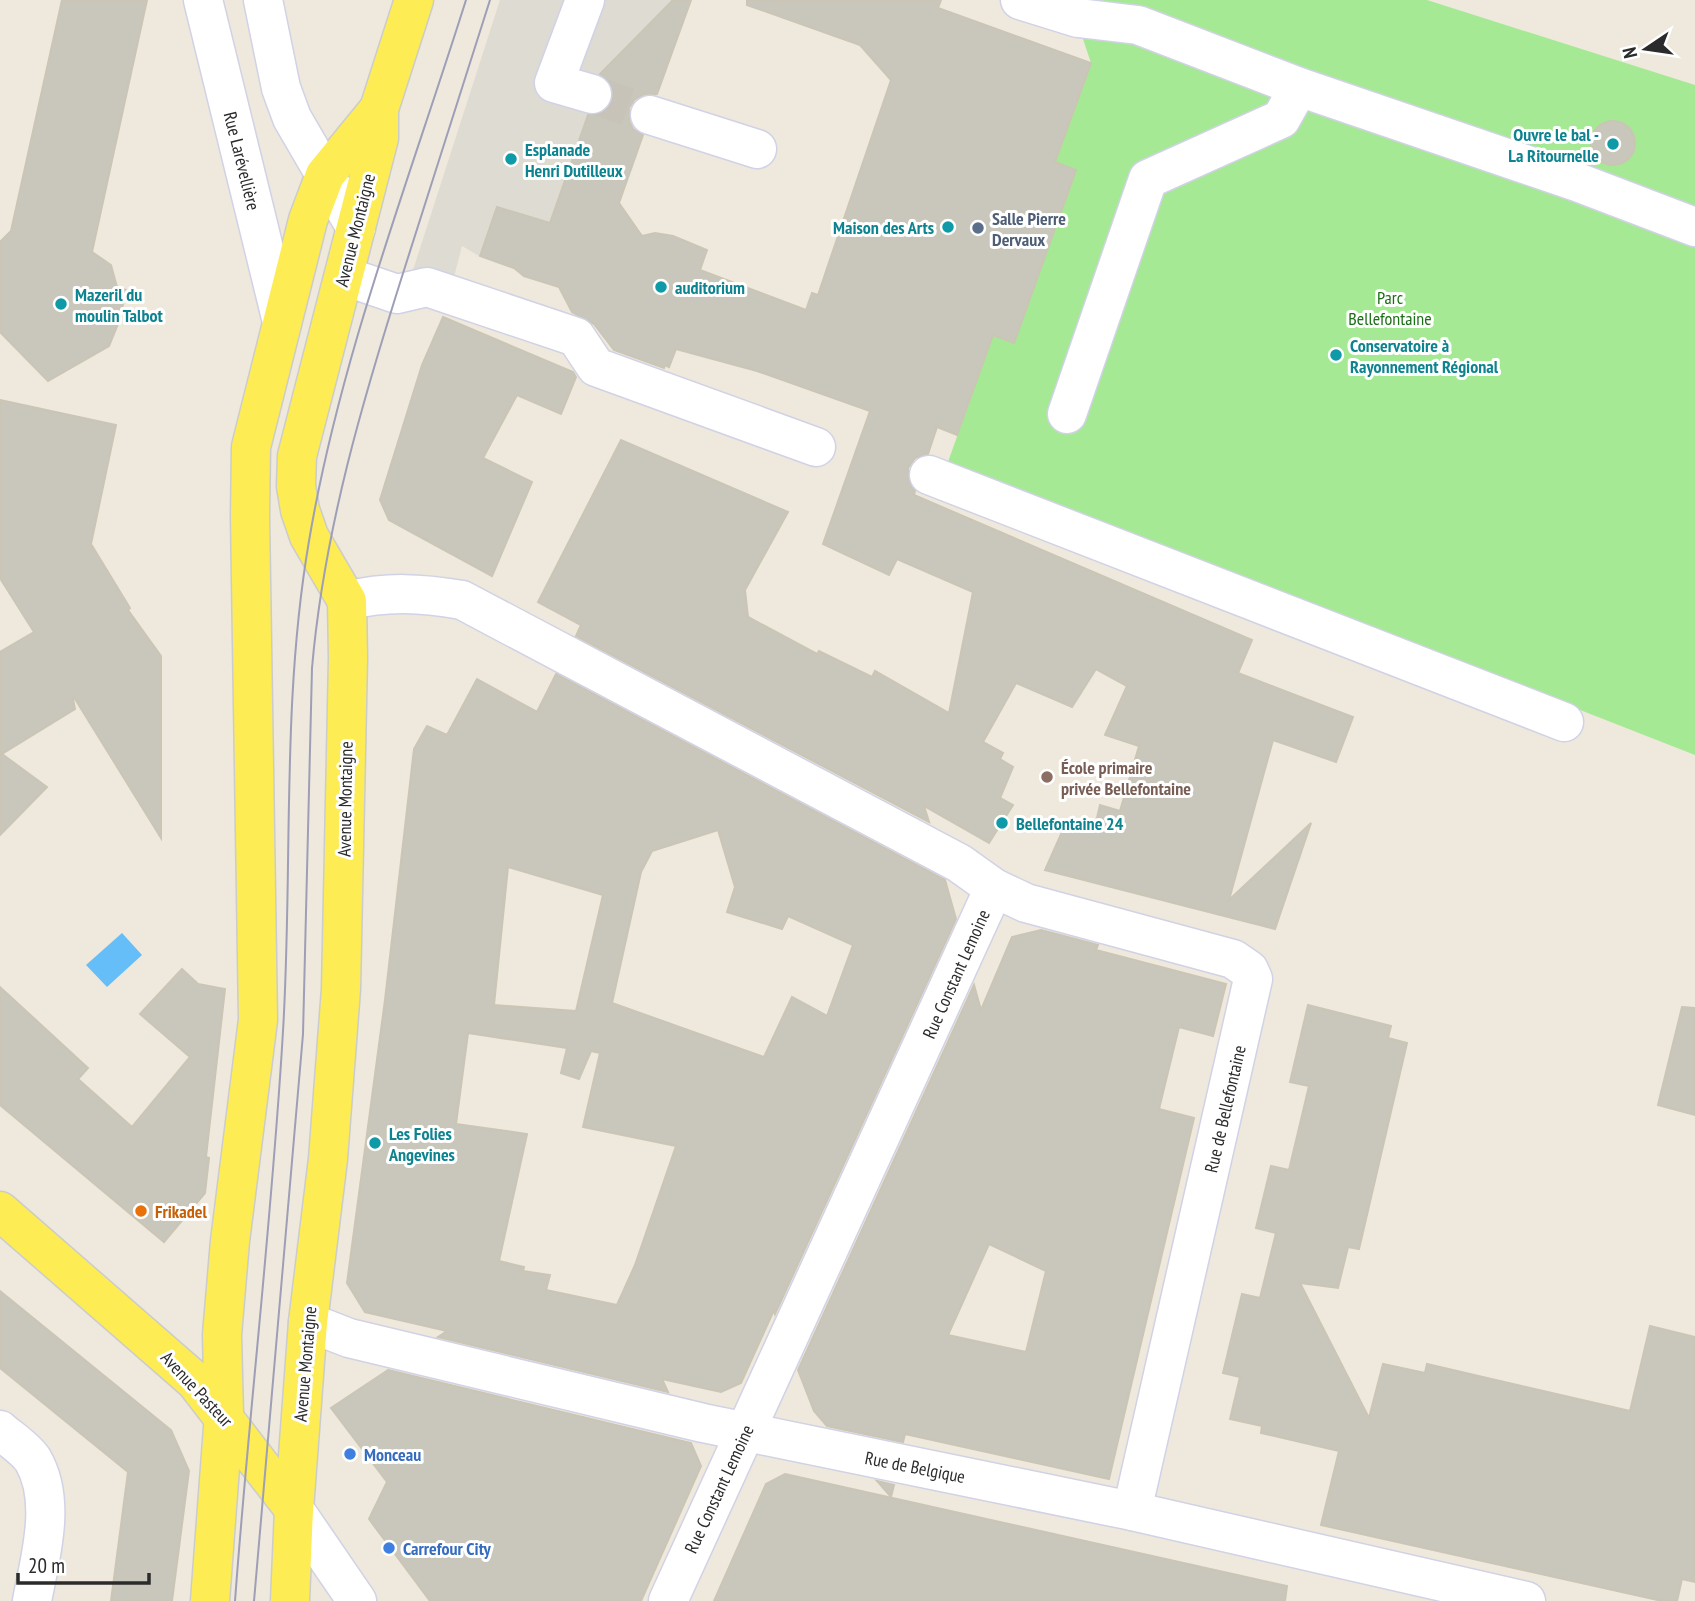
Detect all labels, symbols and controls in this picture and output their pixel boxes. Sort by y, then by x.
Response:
north arrow [1611,14,1681,84]
text: N [1617,45,1642,61]
street label: Rue Larévellière [219,109,265,213]
place label: Ouvre le bal - La Ritournelle [1508,123,1599,167]
marker: Ouvre le bal - La Ritournelle [1605,136,1621,152]
place label: Esplanade Henri Dutilleux [525,138,623,182]
marker: Esplanade Henri Dutilleux [503,151,519,167]
street label: Avenue Montaigne [330,171,380,289]
place label: Salle Pierre Dervaux [992,207,1066,251]
place label: Maison des Arts [833,216,934,239]
marker: Maison des Arts [940,219,956,235]
marker: Salle Pierre Dervaux [970,220,986,236]
place label: auditorium [675,276,745,299]
marker: auditorium [653,279,669,295]
place label: Mazeril du moulin Talbot [75,283,163,327]
park label: Parc Bellefontaine [1348,286,1432,330]
marker: Mazeril du moulin Talbot [53,296,69,312]
place label: Conservatoire à Rayonnement Régional [1350,334,1499,378]
marker: Conservatoire à Rayonnement Régional [1328,347,1344,363]
street label: Avenue Montaigne [332,741,358,857]
place label: École primaire privée Bellefontaine [1061,756,1191,800]
marker: École primaire privée Bellefontaine [1039,769,1055,785]
place label: Bellefontaine 24 [1016,812,1124,835]
marker: Bellefontaine 24 [994,815,1010,831]
street label: Rue Constant Lemoine [917,906,995,1042]
street label: Rue de Bellefontaine [1199,1043,1251,1175]
place label: Les Folies Angevines [388,1122,455,1166]
marker: Les Folies Angevines [367,1135,383,1151]
place label: Frikadel [155,1200,207,1223]
marker: Frikadel [133,1203,149,1219]
street label: Avenue Montaigne [289,1305,321,1423]
street label: Avenue Pasteur [156,1346,238,1432]
street label: Rue Constant Lemoine [679,1421,759,1557]
place label: Monceau [364,1443,421,1466]
marker: Monceau [342,1446,358,1462]
street label: Rue de Belgique [863,1446,967,1488]
place label: Carrefour City [403,1537,491,1560]
marker: Carrefour City [381,1540,397,1556]
scale bar [18,1542,149,1586]
text: 20 m [28,1552,65,1579]

